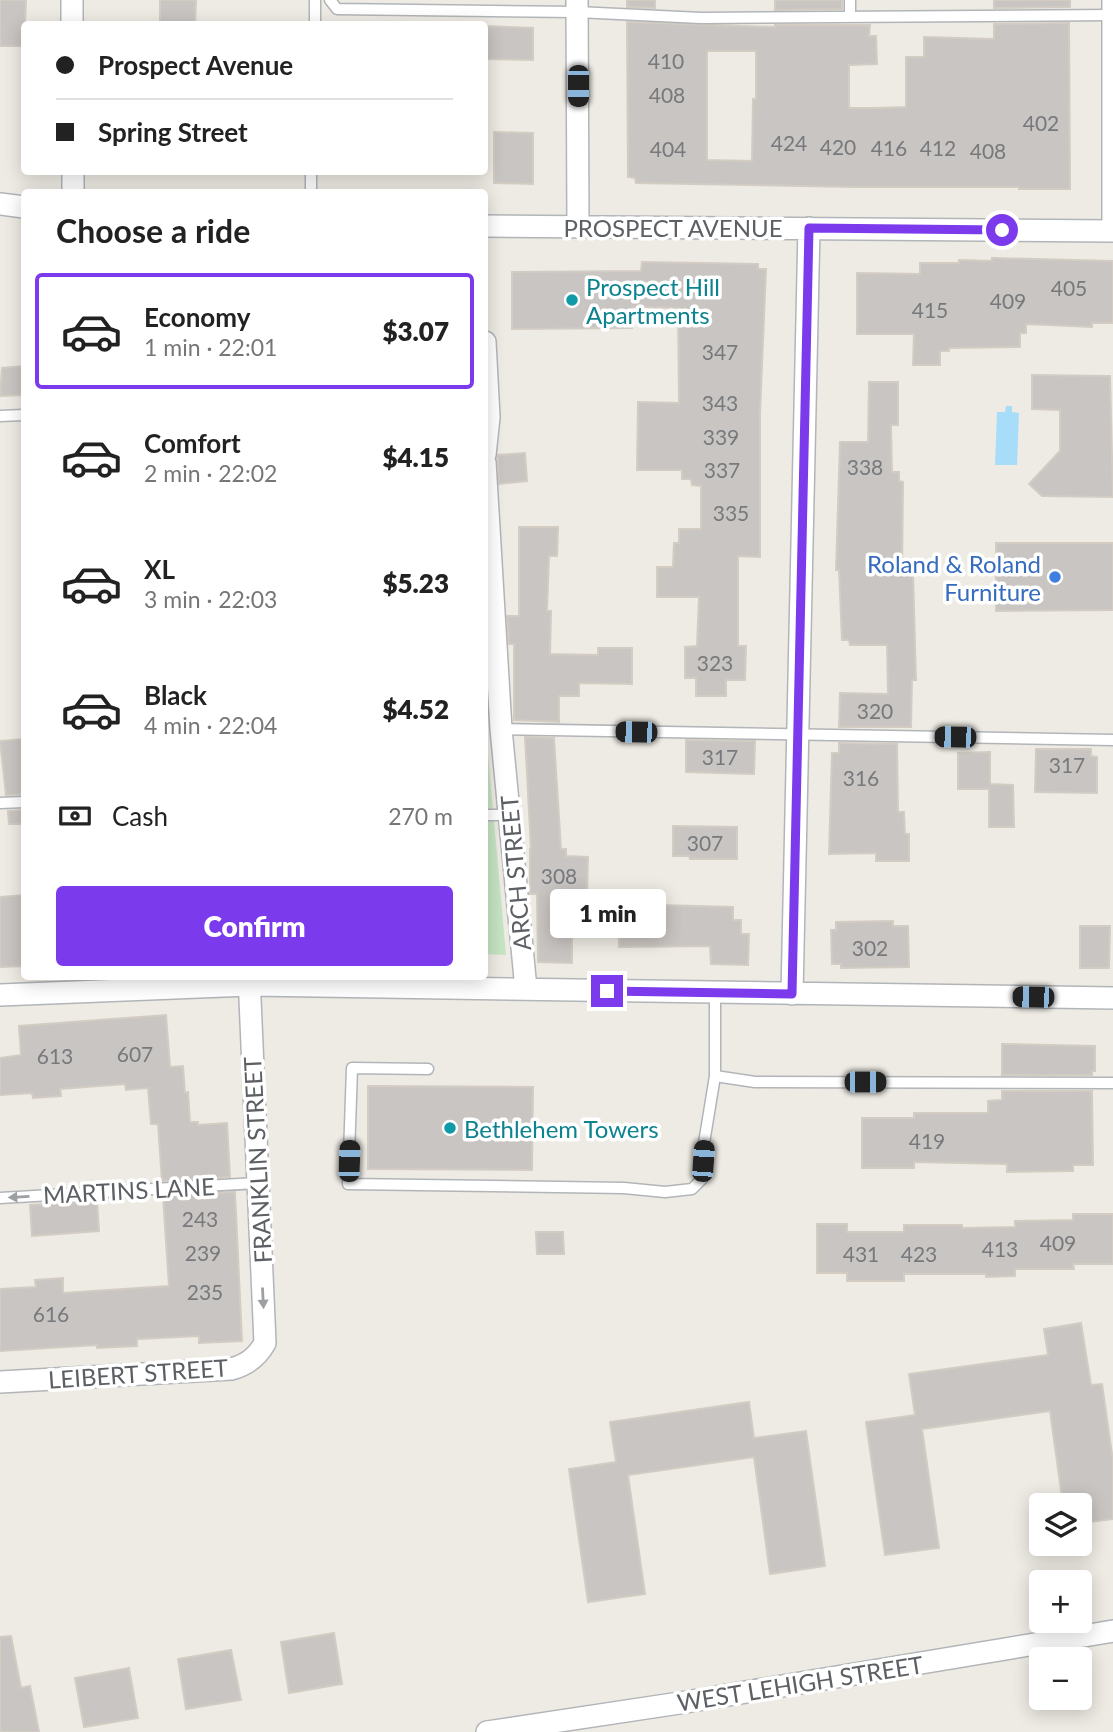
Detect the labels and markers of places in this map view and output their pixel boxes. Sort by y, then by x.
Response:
place label: Prospect Hill Apartments [586,272,720,329]
marker: Prospect Hill Apartments [564,292,580,308]
place label: Roland & Roland Furniture [867,549,1041,606]
marker: Roland & Roland Furniture [1047,569,1063,585]
place label: Bethlehem Towers [464,1114,659,1143]
marker: Bethlehem Towers [442,1120,458,1136]

